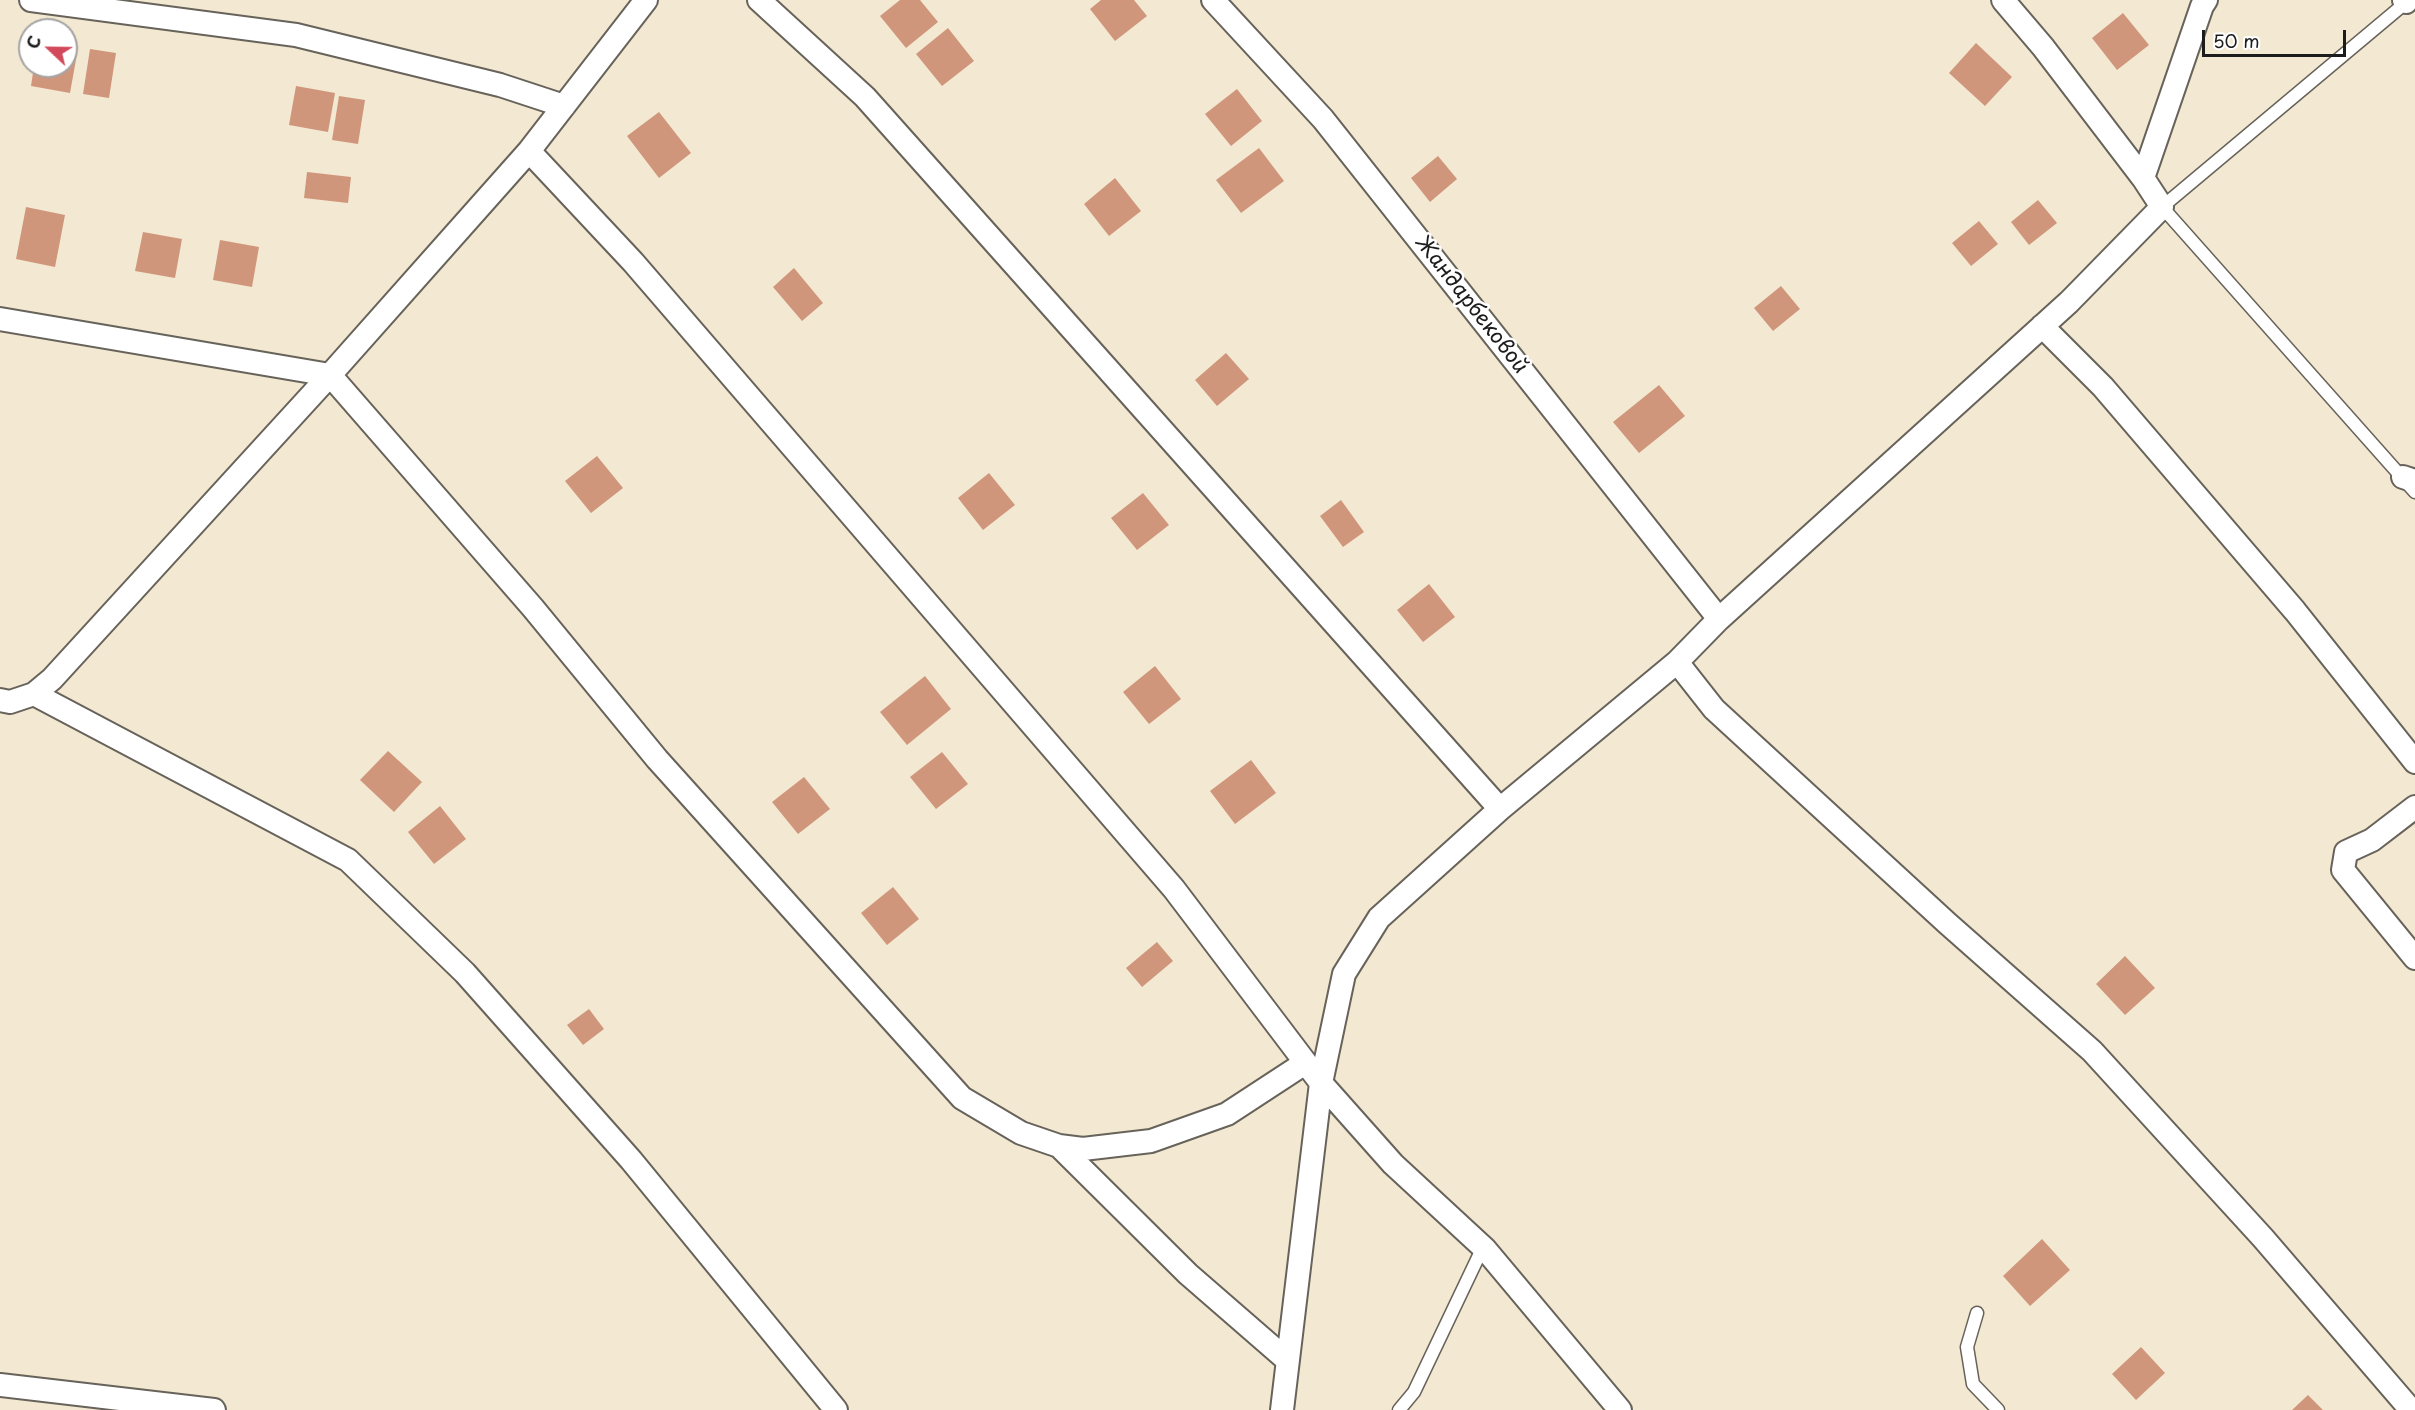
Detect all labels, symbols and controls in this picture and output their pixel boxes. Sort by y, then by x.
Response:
north arrow [18,18,78,78]
scale bar [2205,18,2349,56]
text: 50 m [2213,27,2260,54]
text: С [20,32,47,52]
street label: Жандарбековой [1409,231,1533,379]

